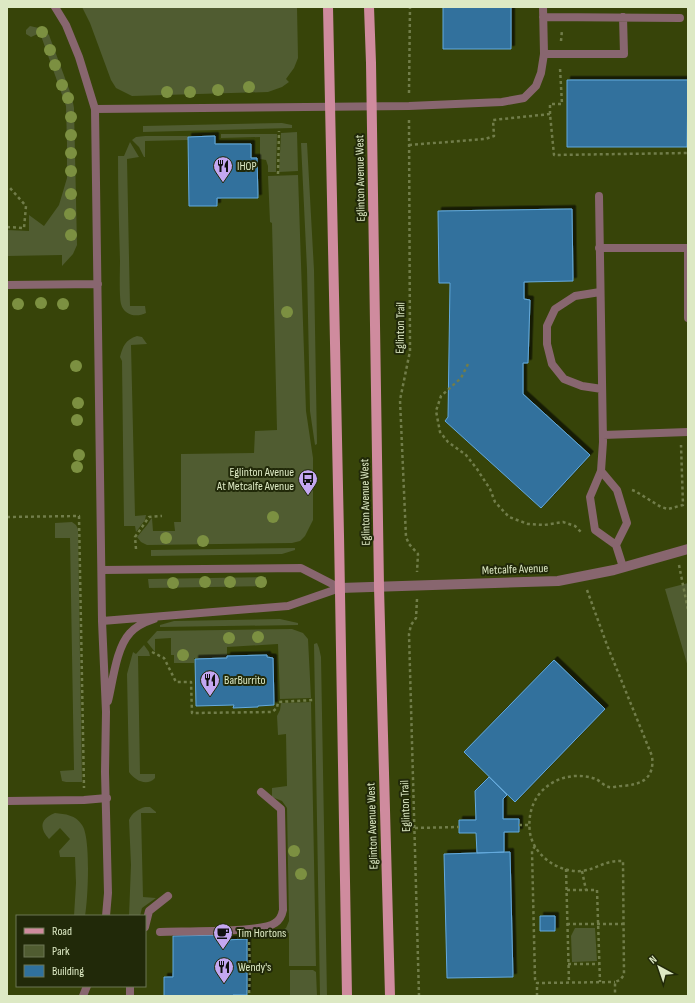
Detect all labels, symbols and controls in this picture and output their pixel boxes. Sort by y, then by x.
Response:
street label: Eglinton Avenue West [352,134,369,222]
restaurant icon: IHOP [212,155,234,183]
place label: IHOP [237,159,257,174]
street label: Eglinton Trail [393,302,408,354]
street label: Eglinton Avenue West [357,458,374,546]
place label: Eglinton Avenue At Metcalfe Avenue [216,465,294,494]
bus stop icon: Eglinton Avenue At Metcalfe Avenue [297,468,319,496]
street label: Metcalfe Avenue [482,561,549,578]
restaurant icon: BarBurrito [199,669,221,697]
place label: BarBurrito [224,673,265,688]
street label: Eglinton Trail [397,780,414,832]
street label: Eglinton Avenue West [363,782,382,870]
legend [16,915,146,987]
cafe icon: Tim Hortons [212,922,234,950]
text: Road [52,924,72,939]
place label: Tim Hortons [237,926,286,941]
text: Park [52,944,70,959]
north arrow [639,947,679,987]
text: N [646,953,659,967]
restaurant icon: Wendy's [213,956,235,984]
place label: Wendy's [238,960,271,975]
text: Building [52,964,84,979]

